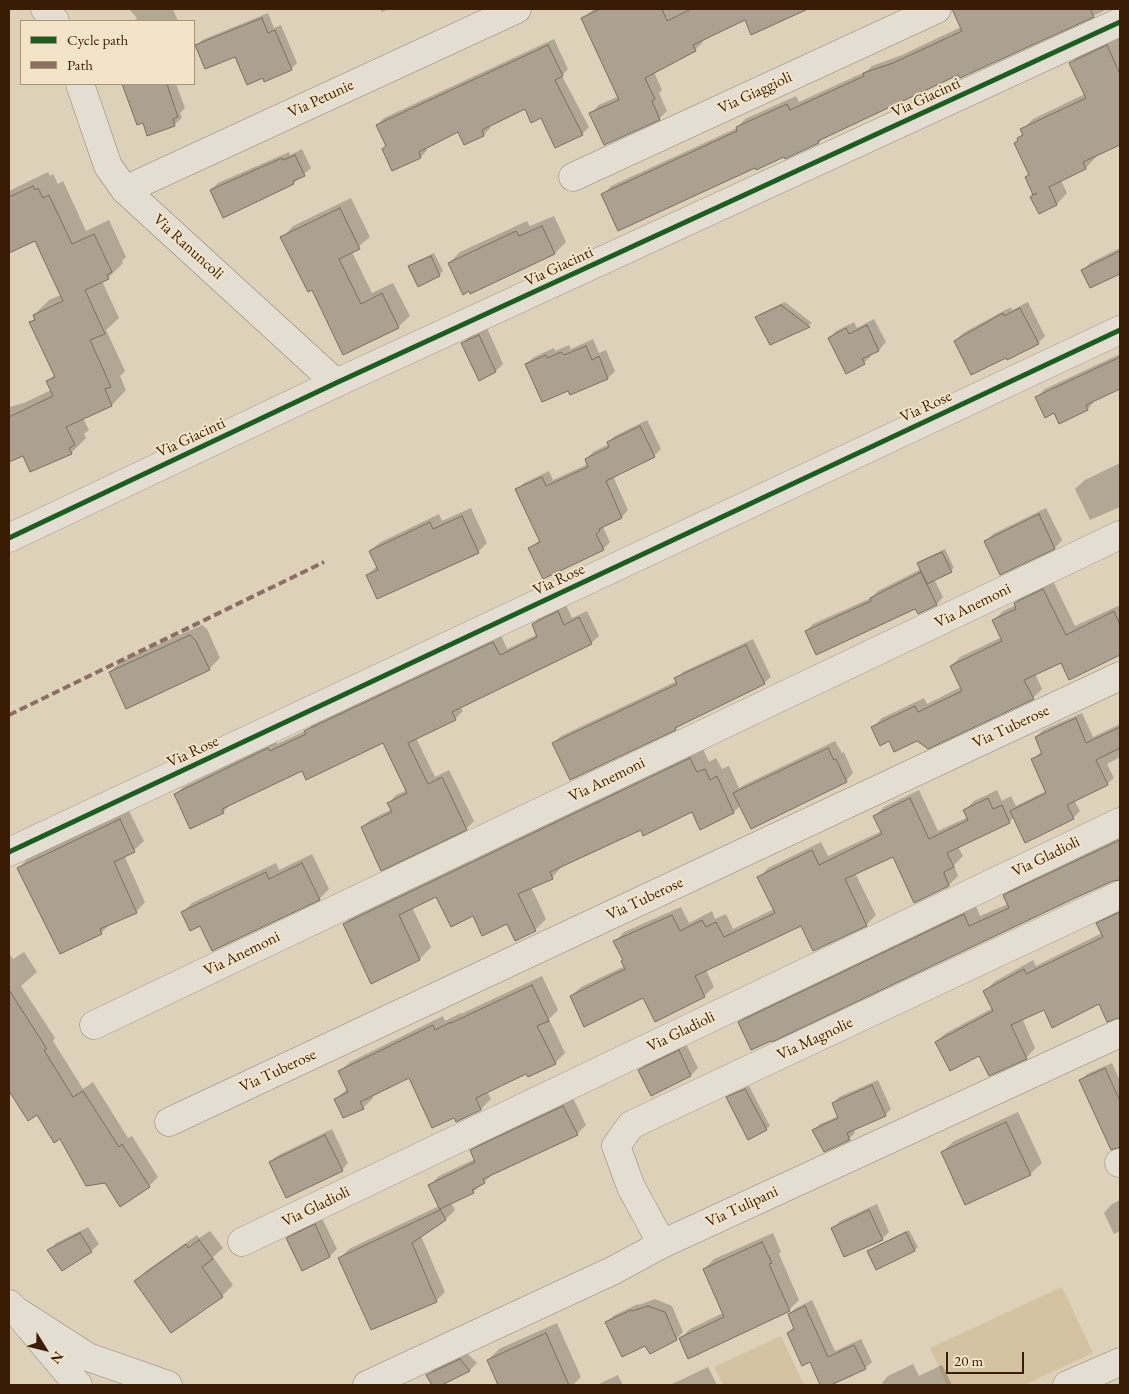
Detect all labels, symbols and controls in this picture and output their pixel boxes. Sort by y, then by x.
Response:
legend [20,20,195,85]
text: Cycle path [67,30,128,49]
text: Path [67,55,93,74]
street label: Via Giaggioli [715,68,795,118]
street label: Via Giacinti [889,74,963,122]
street label: Via Petunie [285,75,357,123]
street label: Via Ranuncoli [149,210,227,284]
street label: Via Giacinti [522,243,596,291]
street label: Via Rose [897,387,955,427]
street label: Via Giacinti [154,414,228,462]
street label: Via Rose [530,560,588,600]
street label: Via Anemoni [932,579,1014,633]
street label: Via Tuberose [970,701,1052,753]
street label: Via Rose [164,732,222,772]
street label: Via Anemoni [566,753,648,807]
street label: Via Gladioli [1009,832,1083,882]
street label: Via Tuberose [604,873,686,925]
street label: Via Anemoni [201,927,283,981]
street label: Via Gladioli [644,1007,718,1057]
street label: Via Magnolie [774,1013,856,1065]
street label: Via Tuberose [237,1045,319,1097]
street label: Via Gladioli [279,1182,353,1232]
street label: Via Tulipani [703,1182,781,1232]
north arrow [20,1324,70,1374]
scale bar [949,1342,1026,1374]
text: N [47,1348,68,1368]
text: 20 m [954,1351,983,1370]

